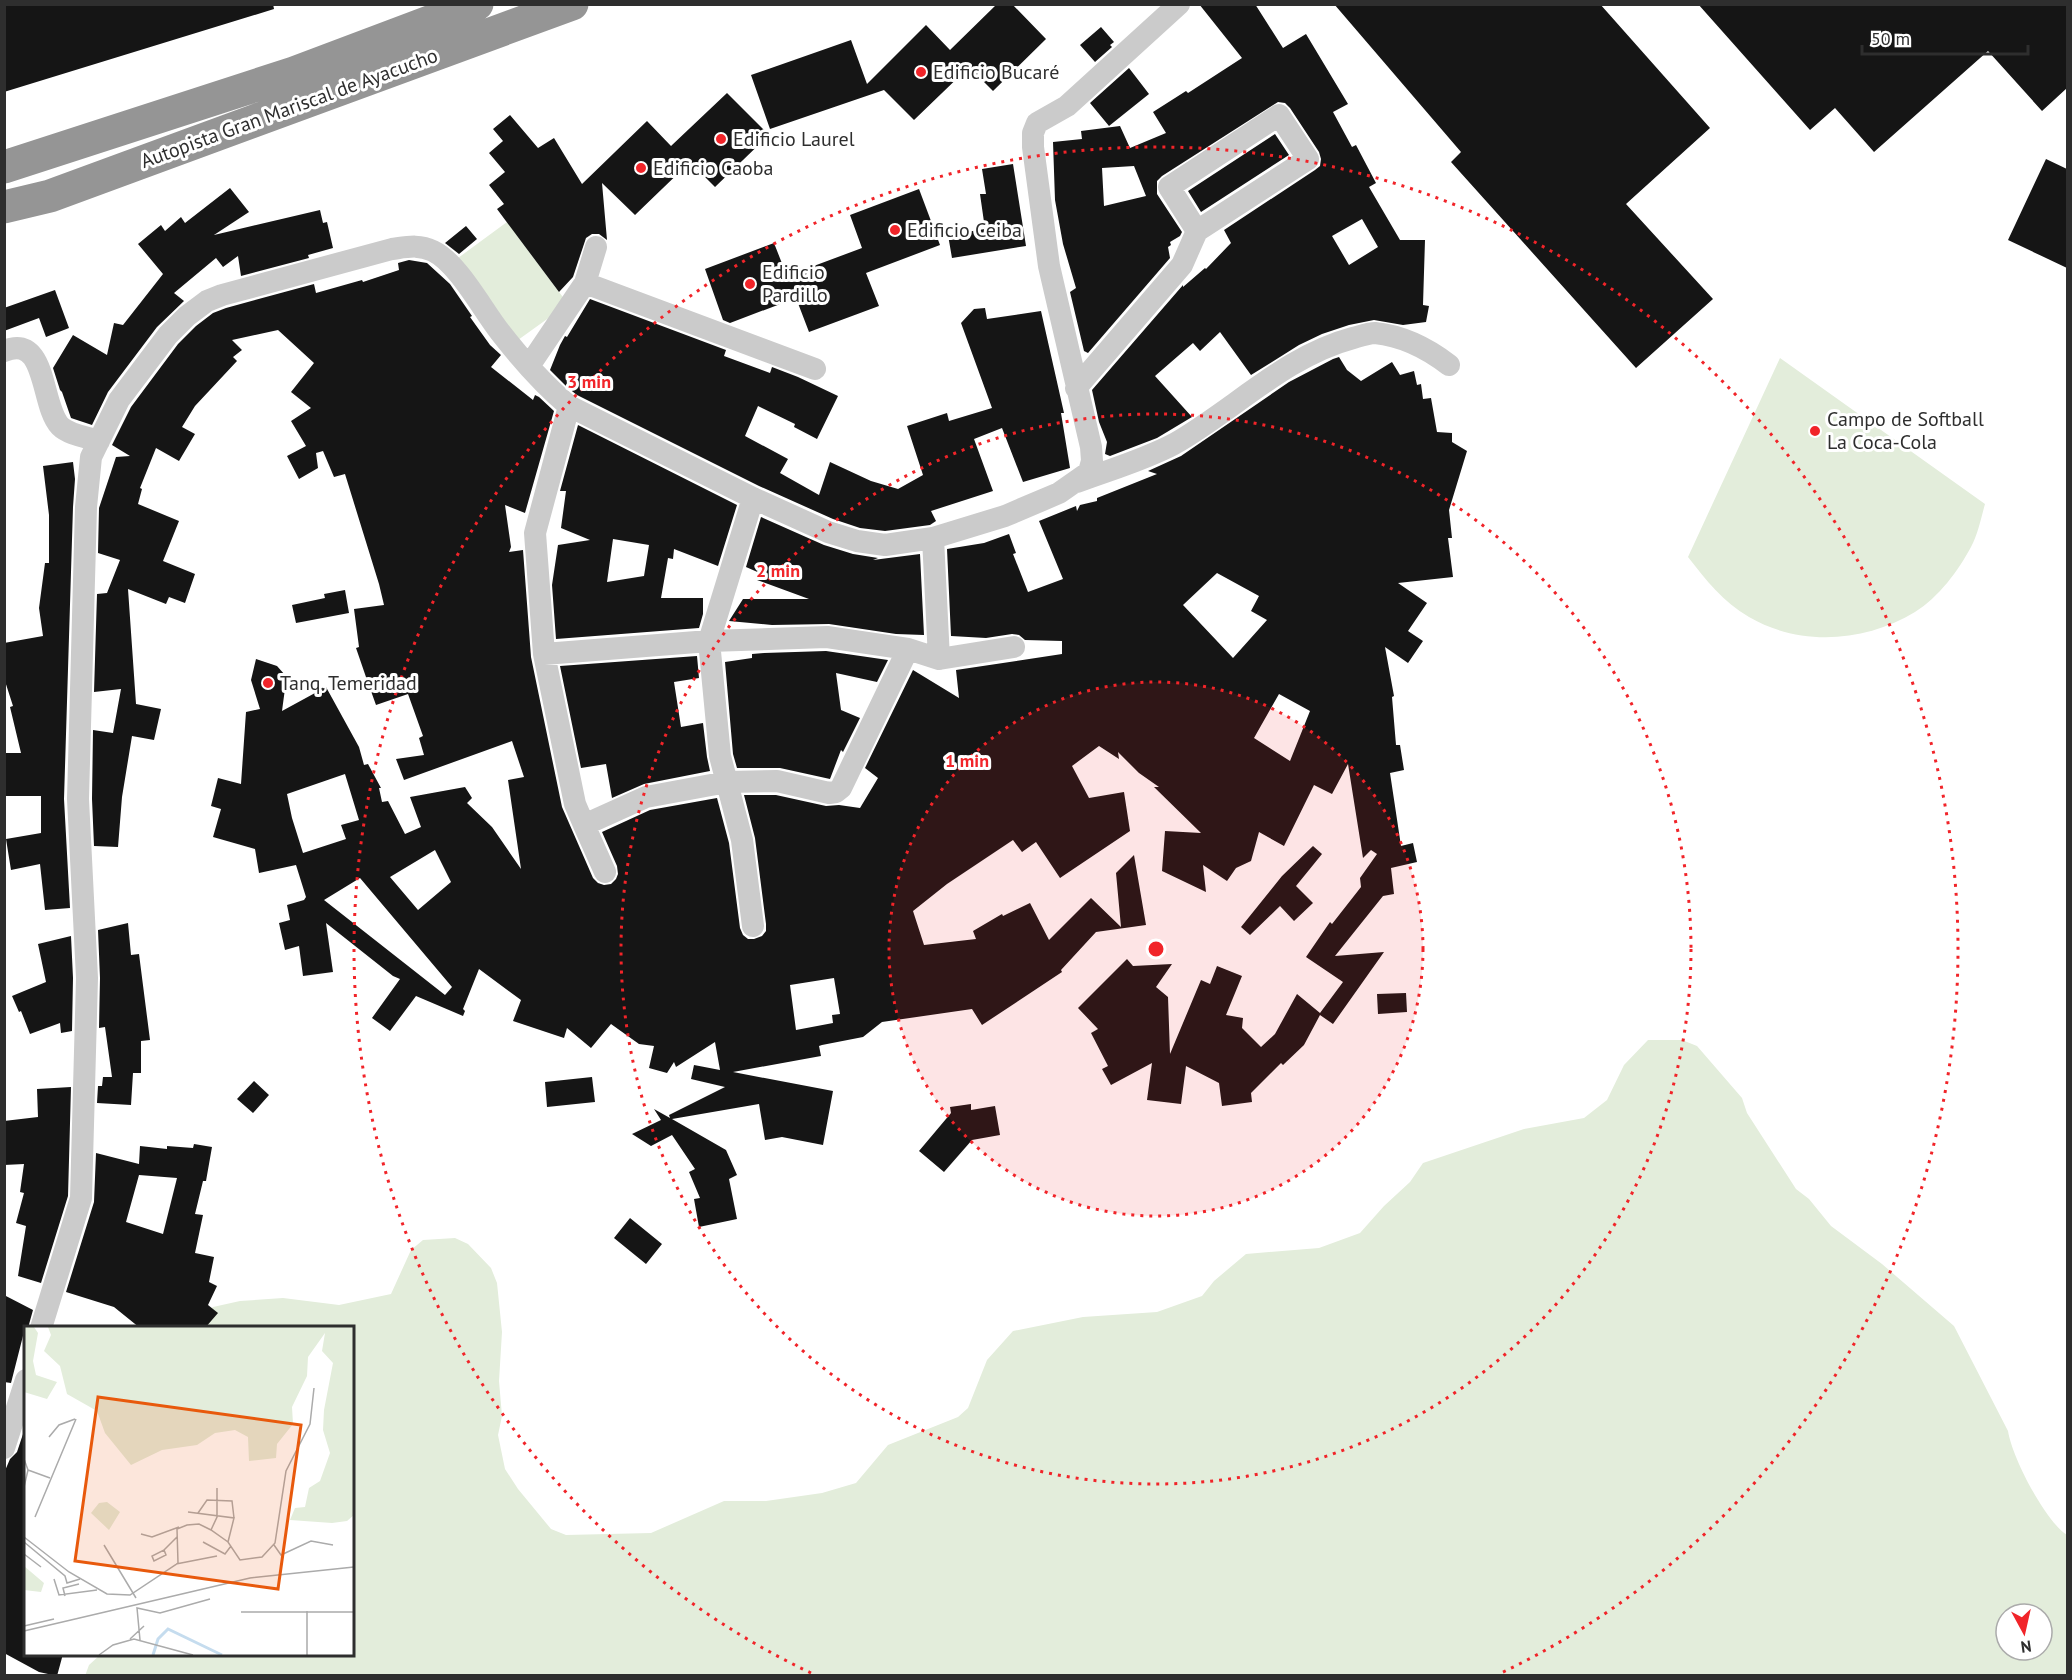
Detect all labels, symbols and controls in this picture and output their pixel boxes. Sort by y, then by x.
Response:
scale bar [1862,18,2028,56]
text: 50 m [1871,27,1910,50]
street label: Autopista Gran Mariscal de Ayacucho [137,42,441,174]
place label: Edificio Bucaré [933,59,1059,85]
marker: Edificio Bucaré [914,65,928,79]
place label: Edificio Laurel [733,126,855,152]
marker: Edificio Laurel [714,132,728,146]
place label: Edificio Caoba [653,155,774,181]
marker: Edificio Caoba [634,161,648,175]
place label: Edificio Ceiba [907,217,1022,243]
marker: Edificio Ceiba [888,223,902,237]
place label: Edificio Pardillo [762,259,828,308]
marker: Edificio Pardillo [743,277,757,291]
text: 3 min [567,370,611,393]
place label: Campo de Softball La Coca-Cola [1827,406,1984,455]
marker: Campo de Softball La Coca-Cola [1808,424,1822,438]
text: 2 min [756,559,800,582]
place label: Tanq. Temeridad [280,670,417,696]
marker: Tanq. Temeridad [261,676,275,690]
text: 1 min [945,749,989,772]
centre of rings [1146,939,1166,959]
inset map [24,1326,354,1656]
north arrow [1994,1602,2054,1662]
text: N [2019,1636,2033,1657]

